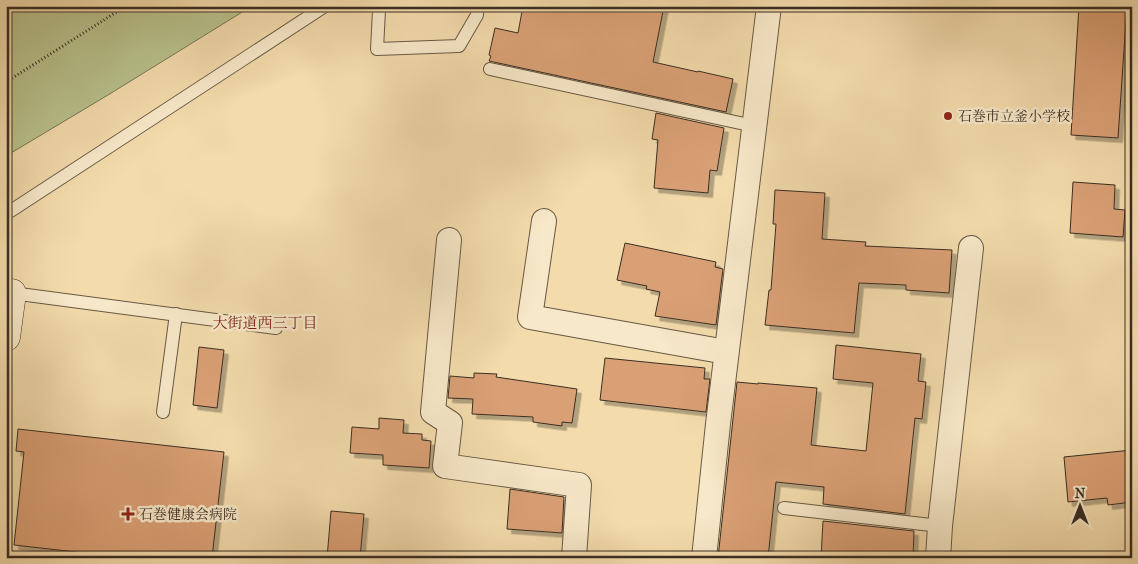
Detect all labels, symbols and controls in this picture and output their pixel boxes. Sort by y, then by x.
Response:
place label: 石巻市立釜小学校 [958,108,1070,125]
marker: 石巻市立釜小学校 [942,110,954,122]
district label: 大街道西三丁目 [212,314,318,332]
north arrow [1056,482,1106,532]
text: N [1075,485,1086,502]
place label: 石巻健康会病院 [139,506,237,523]
marker: 石巻健康会病院 [121,507,135,521]

